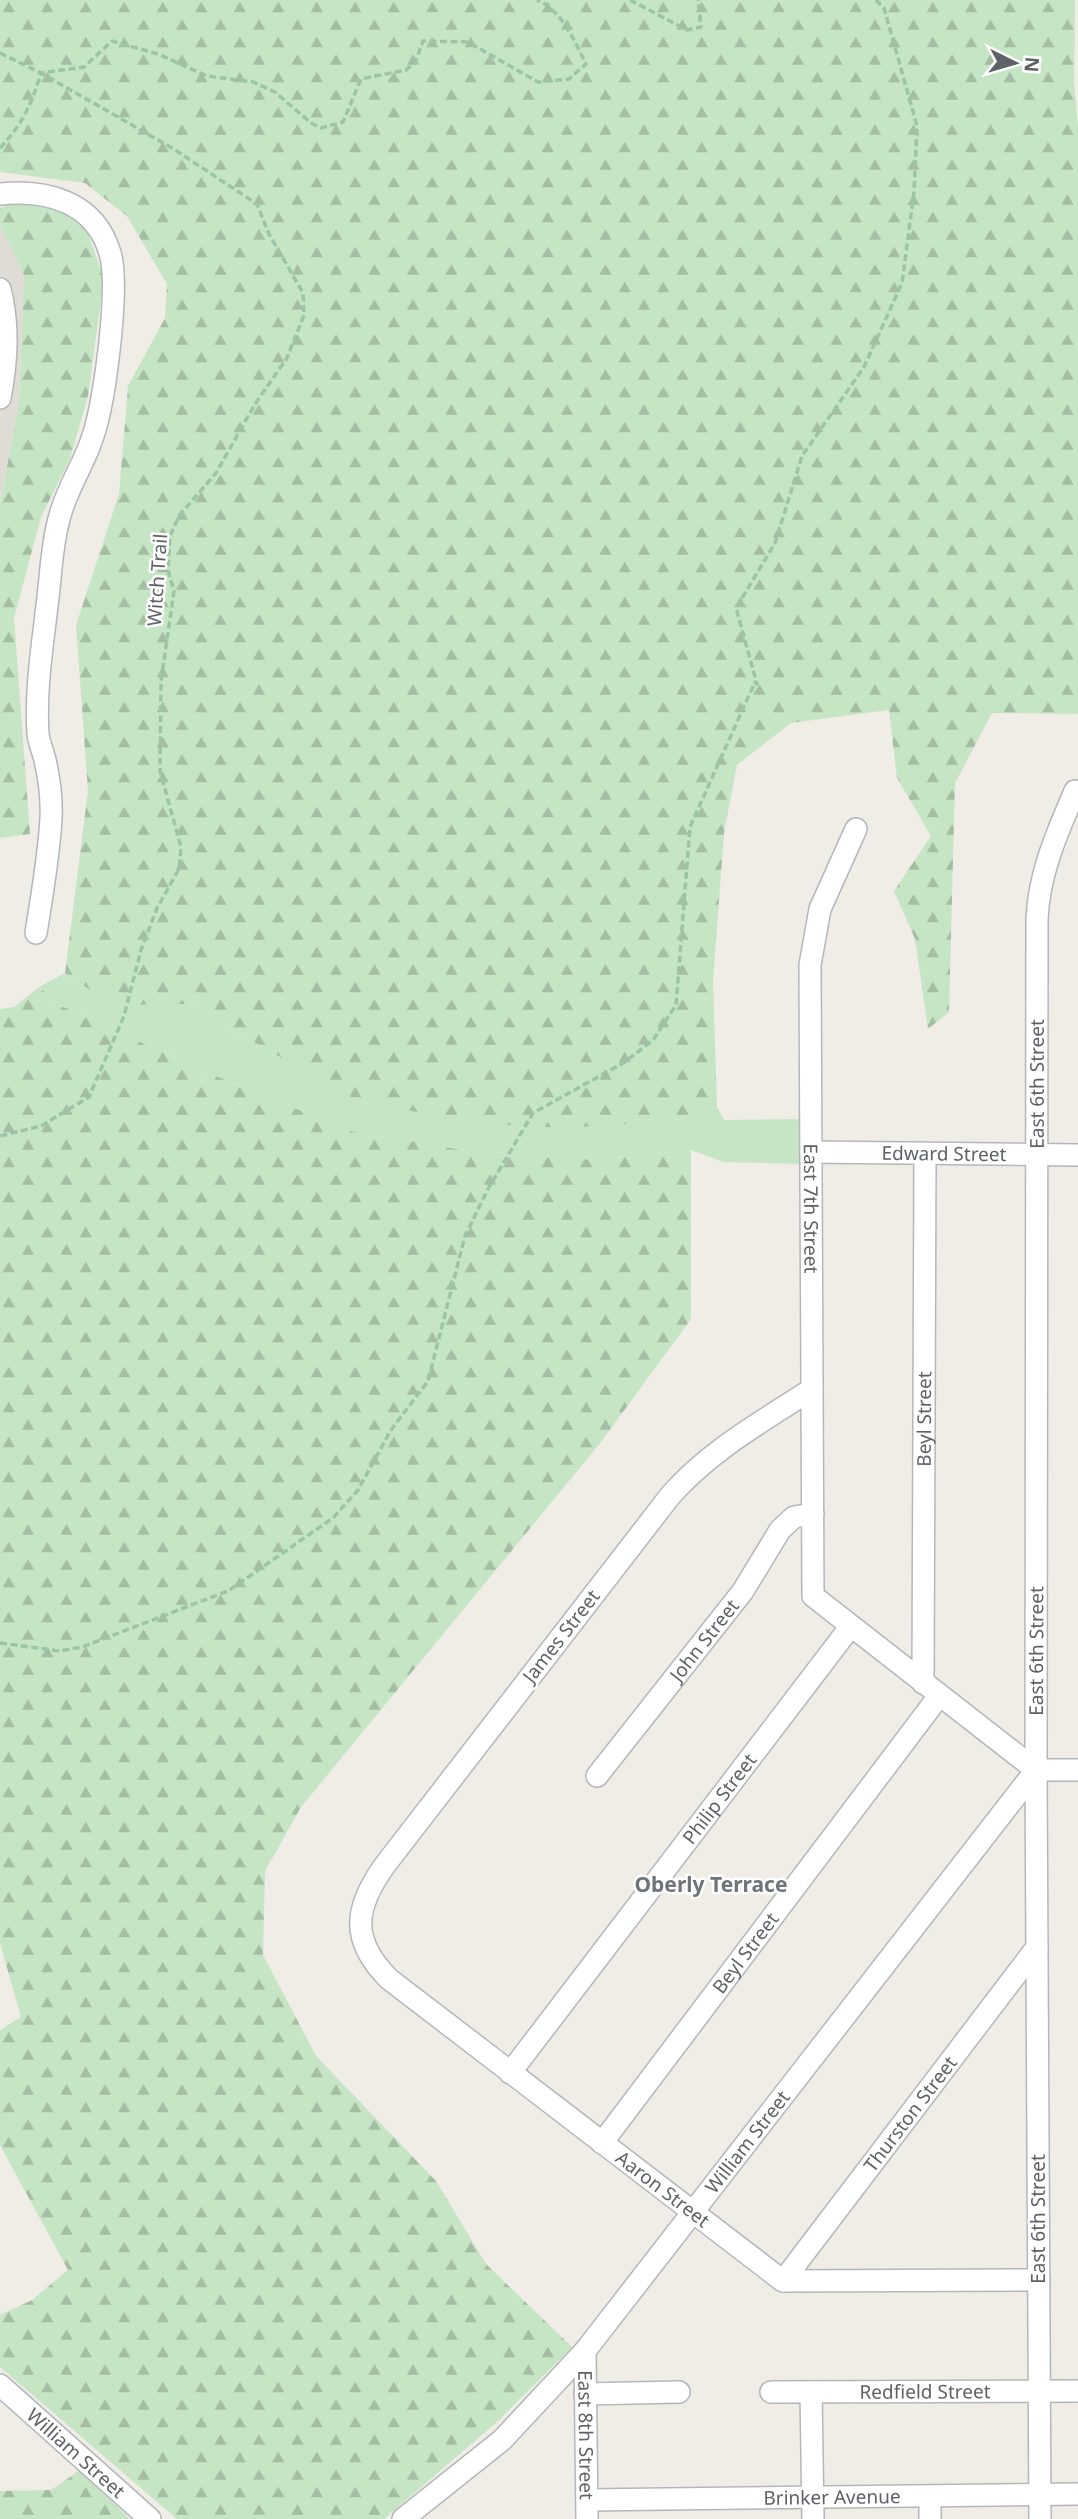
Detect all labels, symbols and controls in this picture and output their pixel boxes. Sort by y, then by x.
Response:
north arrow [980,28,1050,98]
text: N [1018,56,1046,73]
street label: Witch Trail [141,533,173,627]
street label: East 6th Street [1024,1019,1050,1149]
street label: Edward Street [881,1140,1007,1167]
street label: East 7th Street [798,1143,824,1273]
street label: Beyl Street [911,1371,937,1467]
street label: James Street [515,1584,606,1689]
street label: East 6th Street [1023,1586,1049,1716]
street label: John Street [662,1593,745,1688]
street label: Philip Street [676,1748,762,1849]
district label: Oberly Terrace [634,1870,788,1898]
street label: Beyl Street [706,1907,784,1999]
street label: Thurston Street [858,2050,963,2177]
street label: William Street [699,2085,796,2199]
street label: Aaron Street [611,2145,715,2233]
street label: East 6th Street [1025,2154,1051,2284]
street label: East 8th Street [572,2370,600,2500]
street label: Redfield Street [859,2378,991,2405]
street label: William Street [21,2402,131,2504]
street label: Brinker Avenue [763,2483,901,2511]

